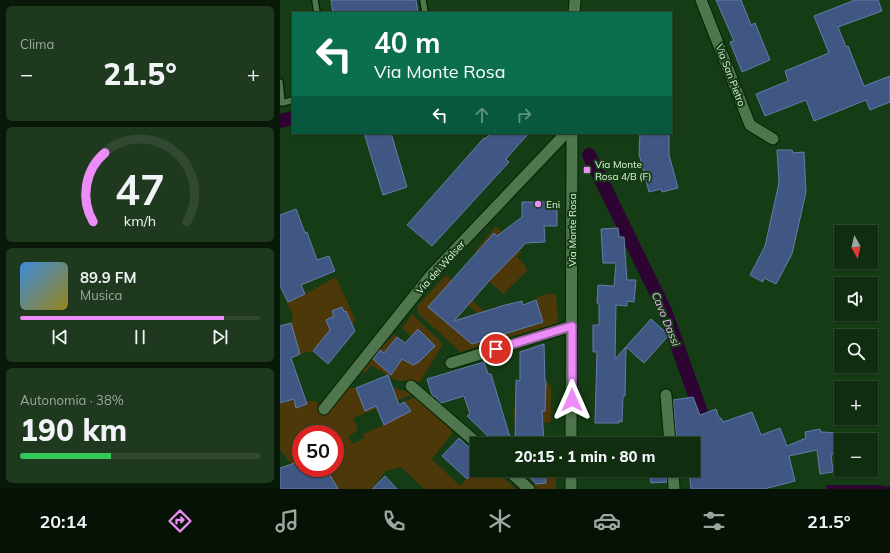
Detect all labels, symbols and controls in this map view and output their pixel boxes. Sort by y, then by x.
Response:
text: 40 m [374,25,440,60]
icon: left [308,28,360,80]
text: Clima [20,36,54,52]
street label: Via San Pietro [713,42,748,108]
text: 21.5° [103,55,177,93]
text: − [20,60,33,88]
text: + [247,60,260,88]
text: Via Monte Rosa [374,60,506,83]
icon: left [429,104,451,126]
icon: ahead [471,104,493,126]
icon: right [513,104,535,126]
place label: Via Monte Rosa 4/B (F) [595,158,651,183]
text: 47 [115,163,165,215]
marker: Via Monte Rosa 4/B (F) [582,165,592,175]
street label: Via Monte Rosa [566,193,579,267]
place label: Eni [546,198,560,211]
marker: Eni [533,199,543,209]
text: km/h [124,212,156,230]
north arrow [834,225,878,269]
map controls [834,225,878,477]
street label: Via dei Walser [413,238,468,297]
text: 89.9 FM [80,268,136,287]
button: sound [834,277,878,321]
text: Musica [80,287,122,303]
water label: Cavo Dassi [649,290,683,348]
icon: previous [49,326,71,348]
icon: pause [129,326,151,348]
icon: next [209,326,231,348]
button: search [834,329,878,373]
pin [479,332,513,366]
icon: arrive [485,338,507,360]
position arrow [551,379,593,421]
button: + [834,381,878,425]
text: Autonomia · 38% [20,392,124,408]
text: 190 km [20,411,127,449]
speed limit sign: 50 [292,425,344,477]
button: − [834,433,878,477]
text: 20:15 · 1 min · 80 m [515,447,655,466]
icon: directions [166,507,194,535]
icon: music [273,507,301,535]
icon: phone [380,507,408,535]
icon: climate [486,507,514,535]
icon: car [593,507,621,535]
icon: filters [700,507,728,535]
text: 20:14 [39,510,87,533]
text: 21.5° [807,510,851,533]

